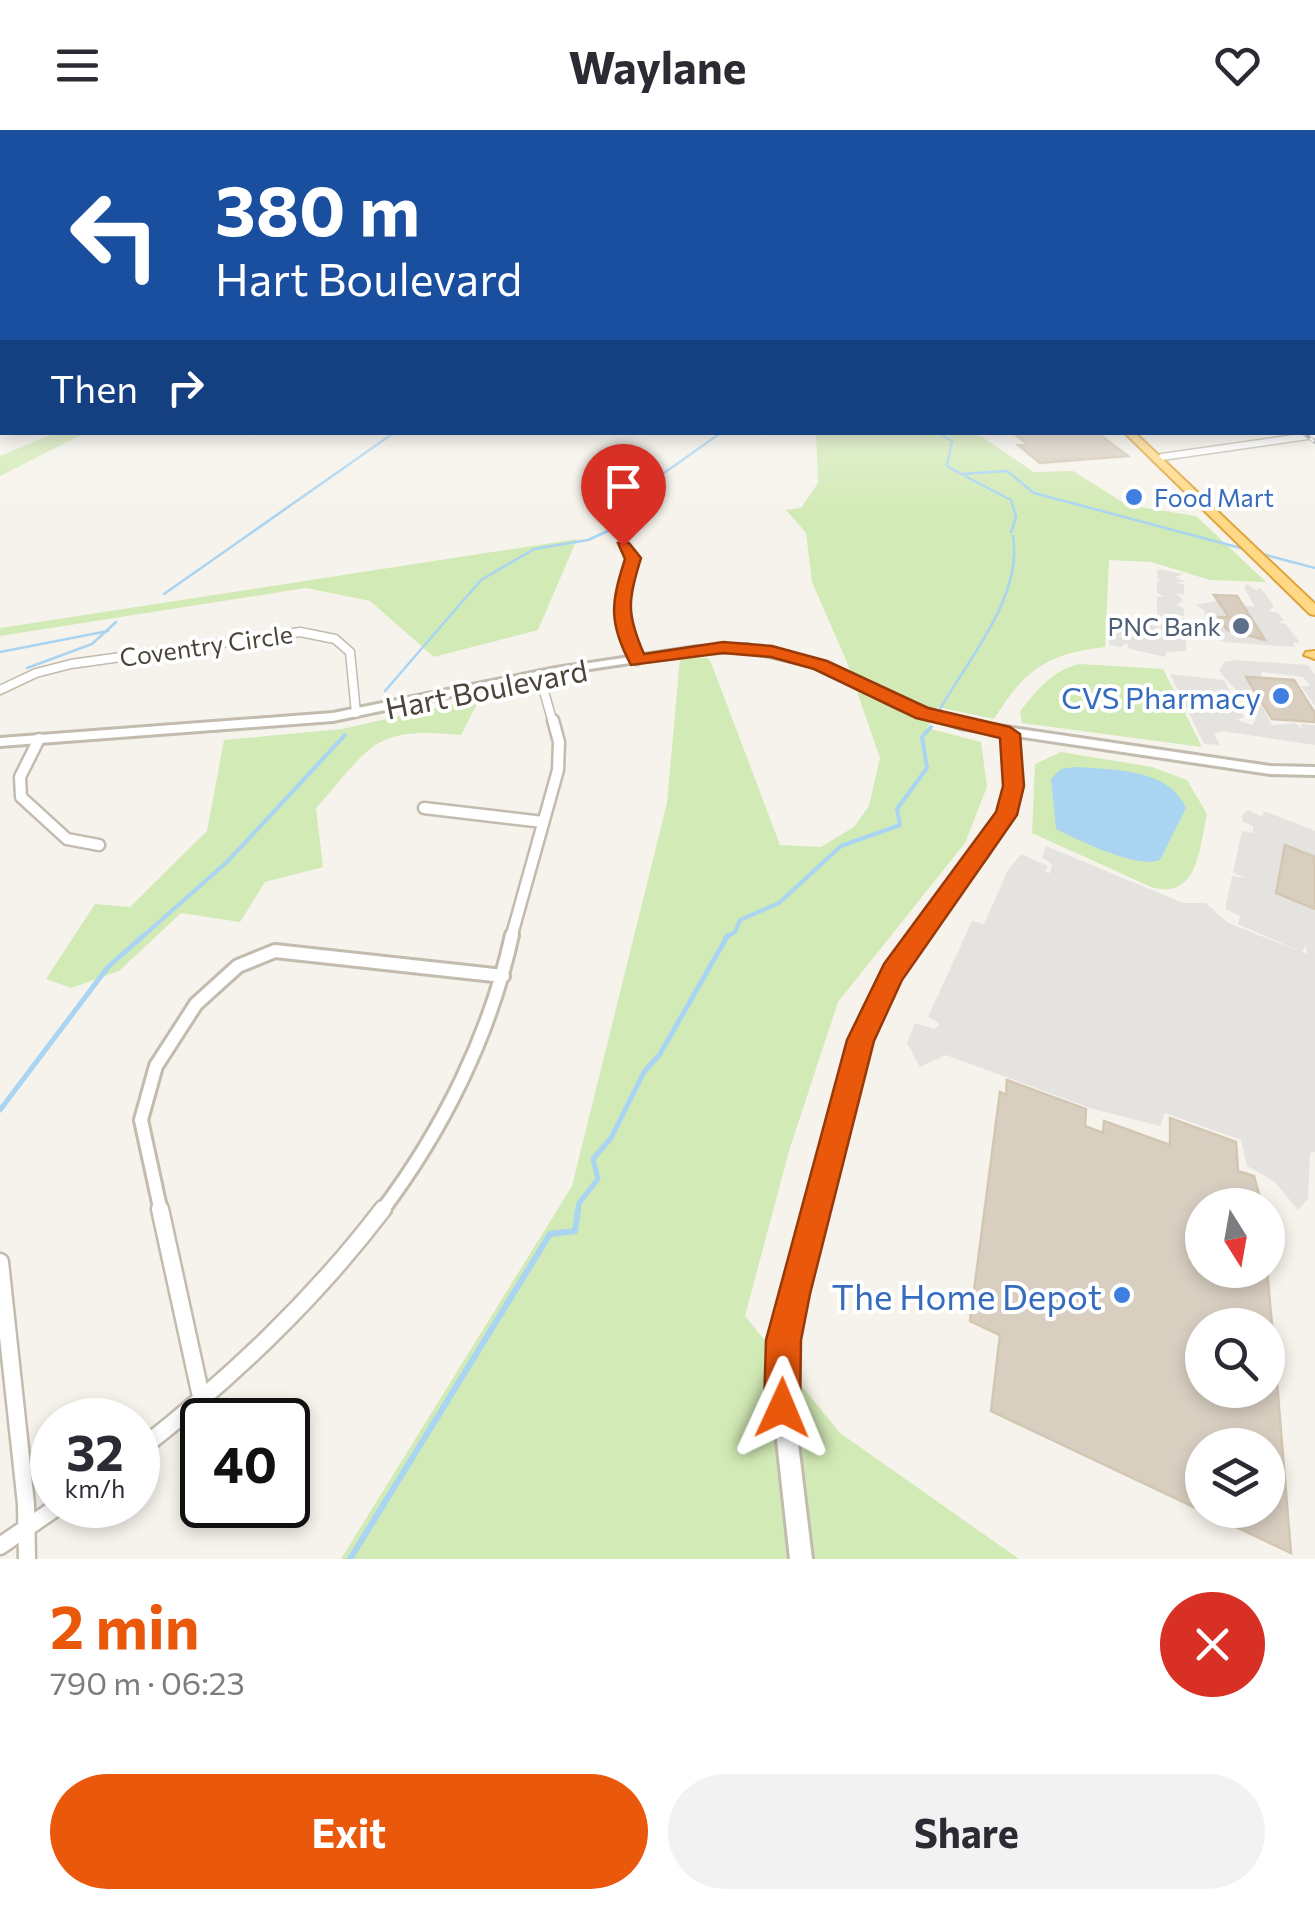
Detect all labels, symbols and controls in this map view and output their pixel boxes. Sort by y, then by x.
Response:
icon: menu [50,38,105,93]
text: Waylane [568,38,747,93]
icon: heart [1210,38,1265,93]
text: 380 m [215,165,420,250]
icon: left [50,170,180,300]
text: Hart Boulevard [215,250,522,305]
icon: right [158,360,213,415]
text: Then [50,364,138,411]
pin [581,444,666,547]
icon: arrive [596,459,651,514]
place label: Food Mart [1154,482,1274,512]
marker: Food Mart [1123,486,1145,508]
place label: PNC Bank [1107,611,1221,641]
marker: PNC Bank [1230,615,1252,637]
street label: Coventry Circle [118,618,294,672]
street label: Hart Boulevard [382,650,590,726]
place label: CVS Pharmacy [1061,678,1261,715]
marker: CVS Pharmacy [1270,685,1292,707]
north arrow [1185,1188,1285,1288]
map controls [1185,1188,1285,1528]
place label: The Home Depot [832,1274,1102,1317]
marker: The Home Depot [1111,1284,1133,1306]
button: search [1185,1308,1285,1408]
position arrow [730,1356,834,1460]
speed limit sign: 40 [180,1398,310,1528]
text: 32 [66,1420,124,1481]
button: layers [1185,1428,1285,1528]
text: km/h [65,1473,125,1503]
text: 2 min [50,1588,199,1661]
button: close [1160,1592,1265,1697]
text: 790 m · 06:23 [50,1662,245,1702]
button: Exit [50,1774,648,1889]
button: Share [668,1774,1265,1889]

